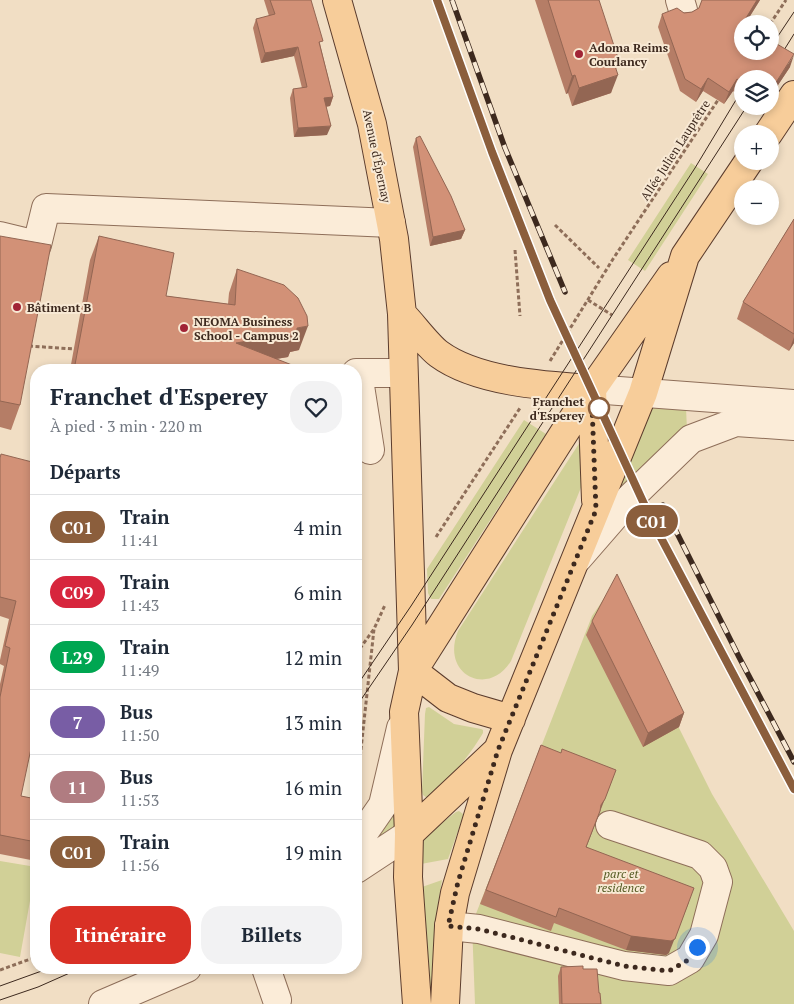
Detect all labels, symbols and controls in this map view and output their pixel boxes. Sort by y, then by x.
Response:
map controls [734,15,779,225]
button: locate [734,15,779,60]
place label: Adoma Reims Courlancy [589,40,669,69]
marker: Adoma Reims Courlancy [573,48,585,60]
button: layers [734,70,779,115]
street label: Allée Julien Lauprêtre [637,97,713,203]
street label: Avenue d'Épernay [360,108,394,205]
button: + [734,125,779,170]
button: − [734,180,779,225]
place label: Bâtiment B [27,300,92,315]
marker: Bâtiment B [11,301,23,313]
place label: NEOMA Business School - Campus 2 [194,314,299,343]
marker: NEOMA Business School - Campus 2 [178,322,190,334]
text: Franchet d'Esperey [50,380,267,412]
button: heart [290,381,342,433]
place label: Franchet d'Esperey [530,394,585,423]
marker: Franchet d'Esperey [588,397,610,419]
text: À pied · 3 min · 220 m [50,415,202,437]
text: Départs [50,459,121,484]
text: Train [120,504,169,529]
line badge: C01 [623,505,681,537]
text: C01 [636,509,668,533]
text: C01 [61,515,94,539]
text: 4 min [294,515,342,540]
text: 11:41 [120,529,159,551]
text: Train [120,569,169,594]
text: C09 [61,580,94,604]
text: 6 min [294,580,342,605]
text: 11:43 [120,594,159,616]
text: Train [120,634,169,659]
text: L29 [62,645,93,669]
text: 12 min [284,645,342,670]
text: 11:49 [120,659,159,681]
text: Bus [120,699,153,724]
text: 7 [72,710,83,734]
text: 13 min [284,710,342,735]
text: 11:50 [120,724,159,746]
text: Bus [120,764,153,789]
text: 11 [67,775,88,799]
text: 16 min [284,775,342,800]
text: 11:53 [120,789,159,811]
text: Train [120,829,169,854]
text: C01 [61,840,94,864]
text: 19 min [284,840,342,865]
text: 11:56 [120,854,159,876]
park label: parc et residence [597,866,645,895]
button: Itinéraire [50,906,191,964]
button: Billets [201,906,342,964]
your location [685,935,710,960]

